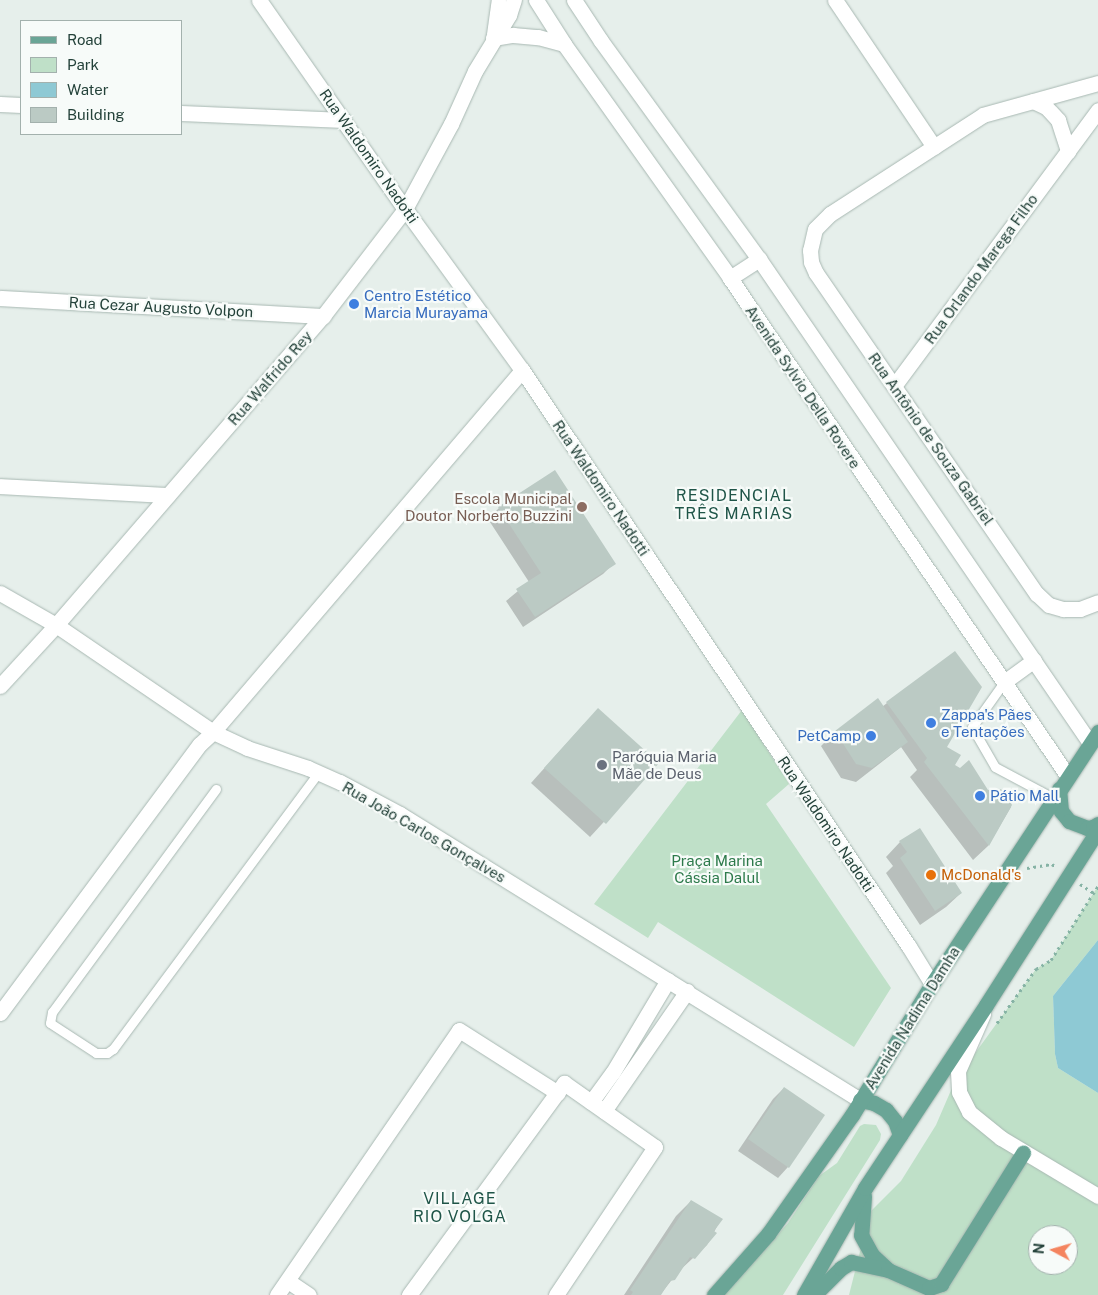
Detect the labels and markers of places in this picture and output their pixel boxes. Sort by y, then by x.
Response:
place label: Centro Estético Marcia Murayama [364,286,488,321]
marker: Centro Estético Marcia Murayama [348,298,360,310]
place label: Escola Municipal Doutor Norberto Buzzini [405,489,572,524]
marker: Escola Municipal Doutor Norberto Buzzini [576,501,588,513]
place label: Zappa's Pães e Tentações [941,705,1032,740]
marker: Zappa's Pães e Tentações [925,717,937,729]
place label: PetCamp [797,727,861,745]
marker: PetCamp [865,730,877,742]
place label: Paróquia Maria Mãe de Deus [612,747,717,782]
marker: Paróquia Maria Mãe de Deus [596,759,608,771]
place label: Pátio Mall [990,787,1059,805]
marker: Pátio Mall [974,790,986,802]
place label: McDonald's [941,866,1021,884]
marker: McDonald's [925,869,937,881]

